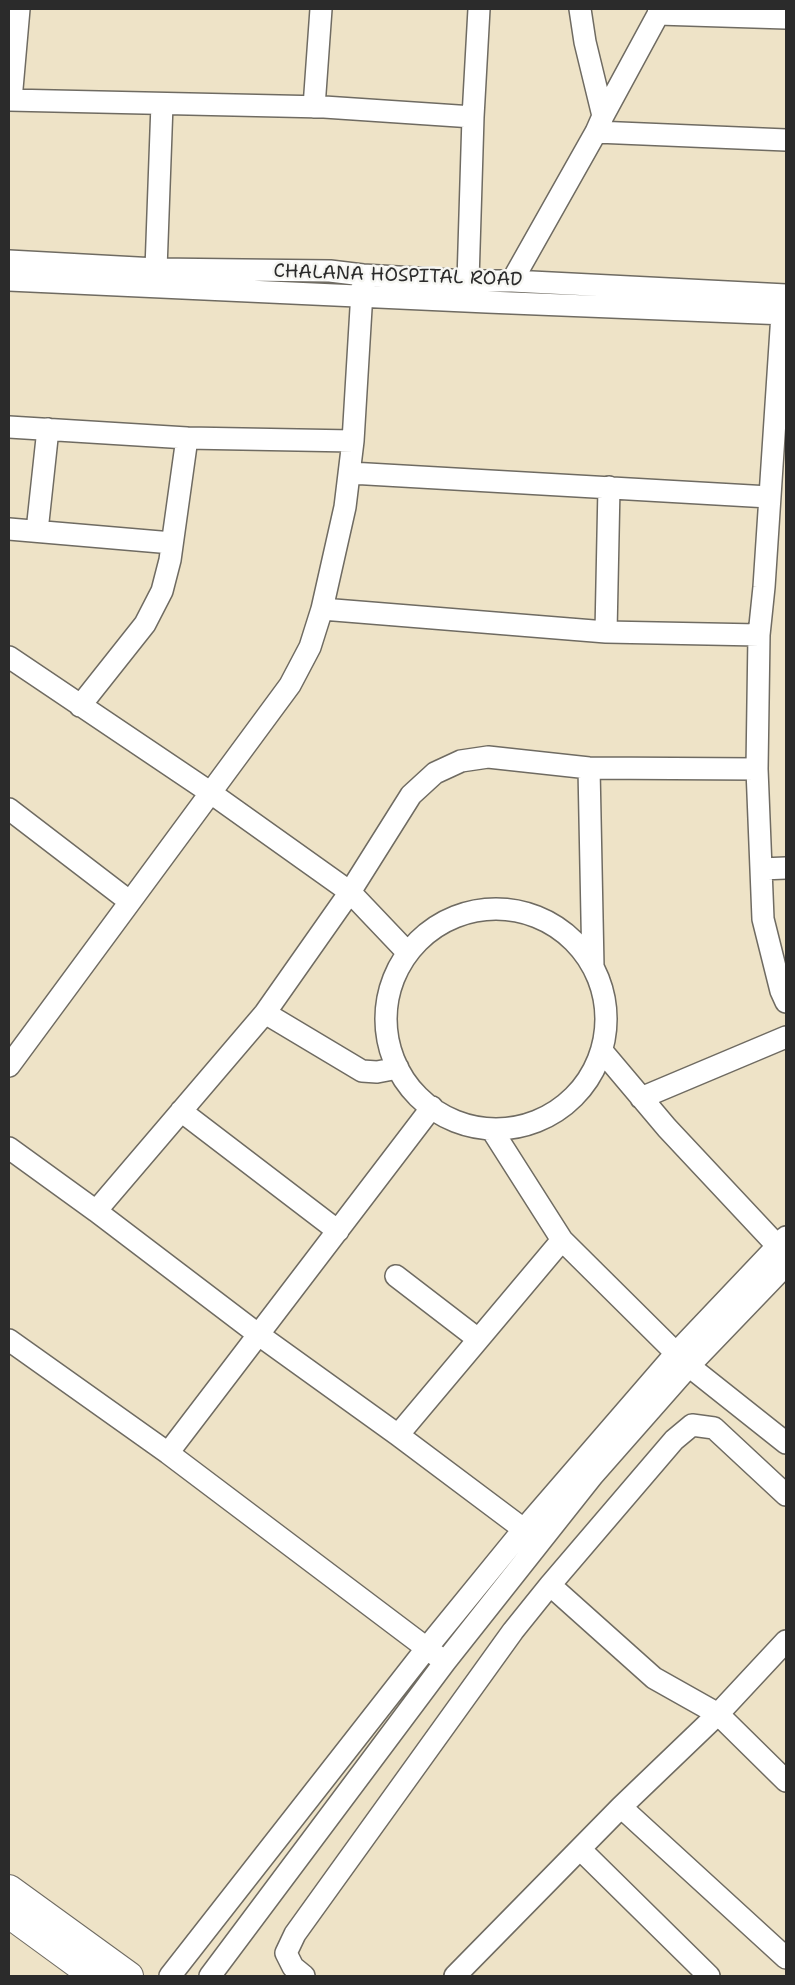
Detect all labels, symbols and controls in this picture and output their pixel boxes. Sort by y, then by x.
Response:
street label: CHALANA HOSPITAL ROAD [273,260,523,292]

